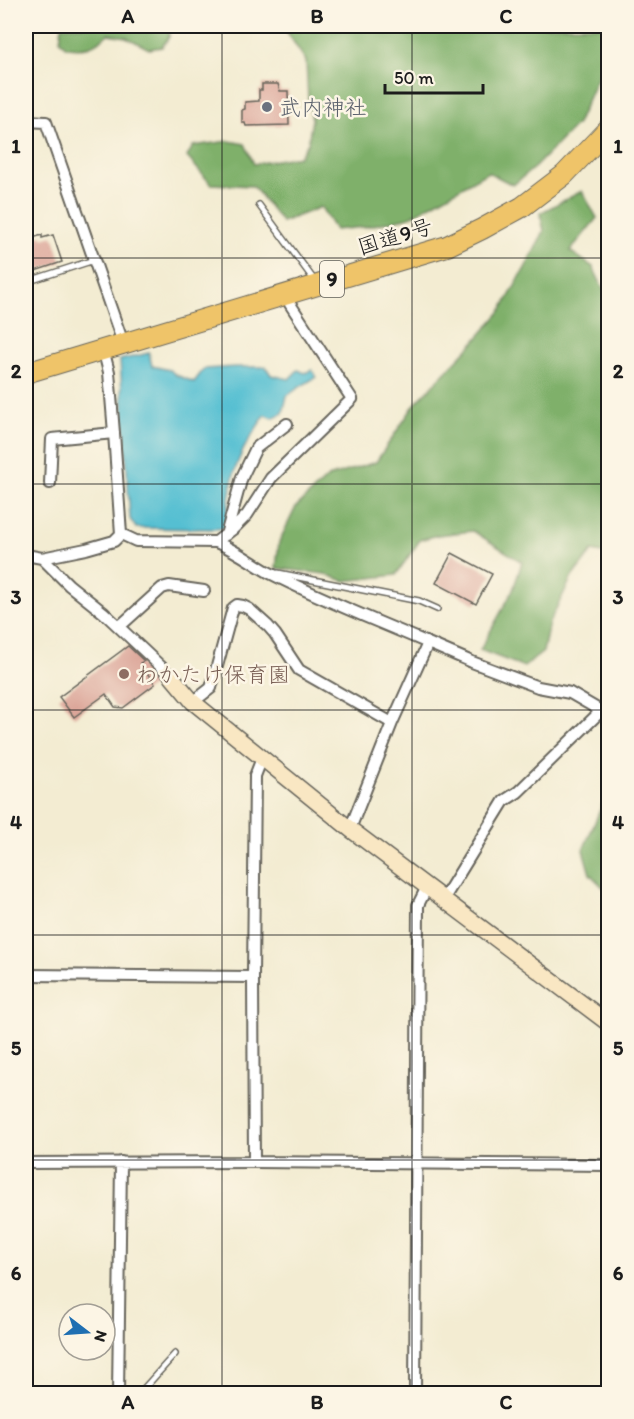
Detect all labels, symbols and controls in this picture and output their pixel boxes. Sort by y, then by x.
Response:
text: A [121,4,135,28]
text: B [311,4,324,28]
text: C [500,4,513,28]
scale bar [385,57,482,95]
text: 50 m [394,67,434,89]
place label: 武内神社 [279,94,367,121]
marker: 武内神社 [260,100,274,114]
text: 1 [11,134,21,158]
text: 1 [613,134,623,158]
street label: 国道9号 [354,212,436,261]
road number: 9 [320,261,344,297]
text: 2 [11,359,22,383]
text: 2 [613,359,624,383]
text: 3 [11,585,22,609]
text: 3 [613,585,624,609]
place label: わかたけ保育園 [136,661,290,688]
marker: わかたけ保育園 [117,667,131,681]
text: 4 [10,810,22,834]
text: 4 [612,810,624,834]
text: 5 [11,1036,22,1060]
text: 5 [613,1036,624,1060]
text: 6 [11,1261,22,1285]
text: 6 [613,1261,624,1285]
north arrow [57,1302,117,1362]
text: N [90,1328,112,1344]
text: A [121,1390,135,1414]
text: B [311,1390,324,1414]
text: C [500,1390,513,1414]

